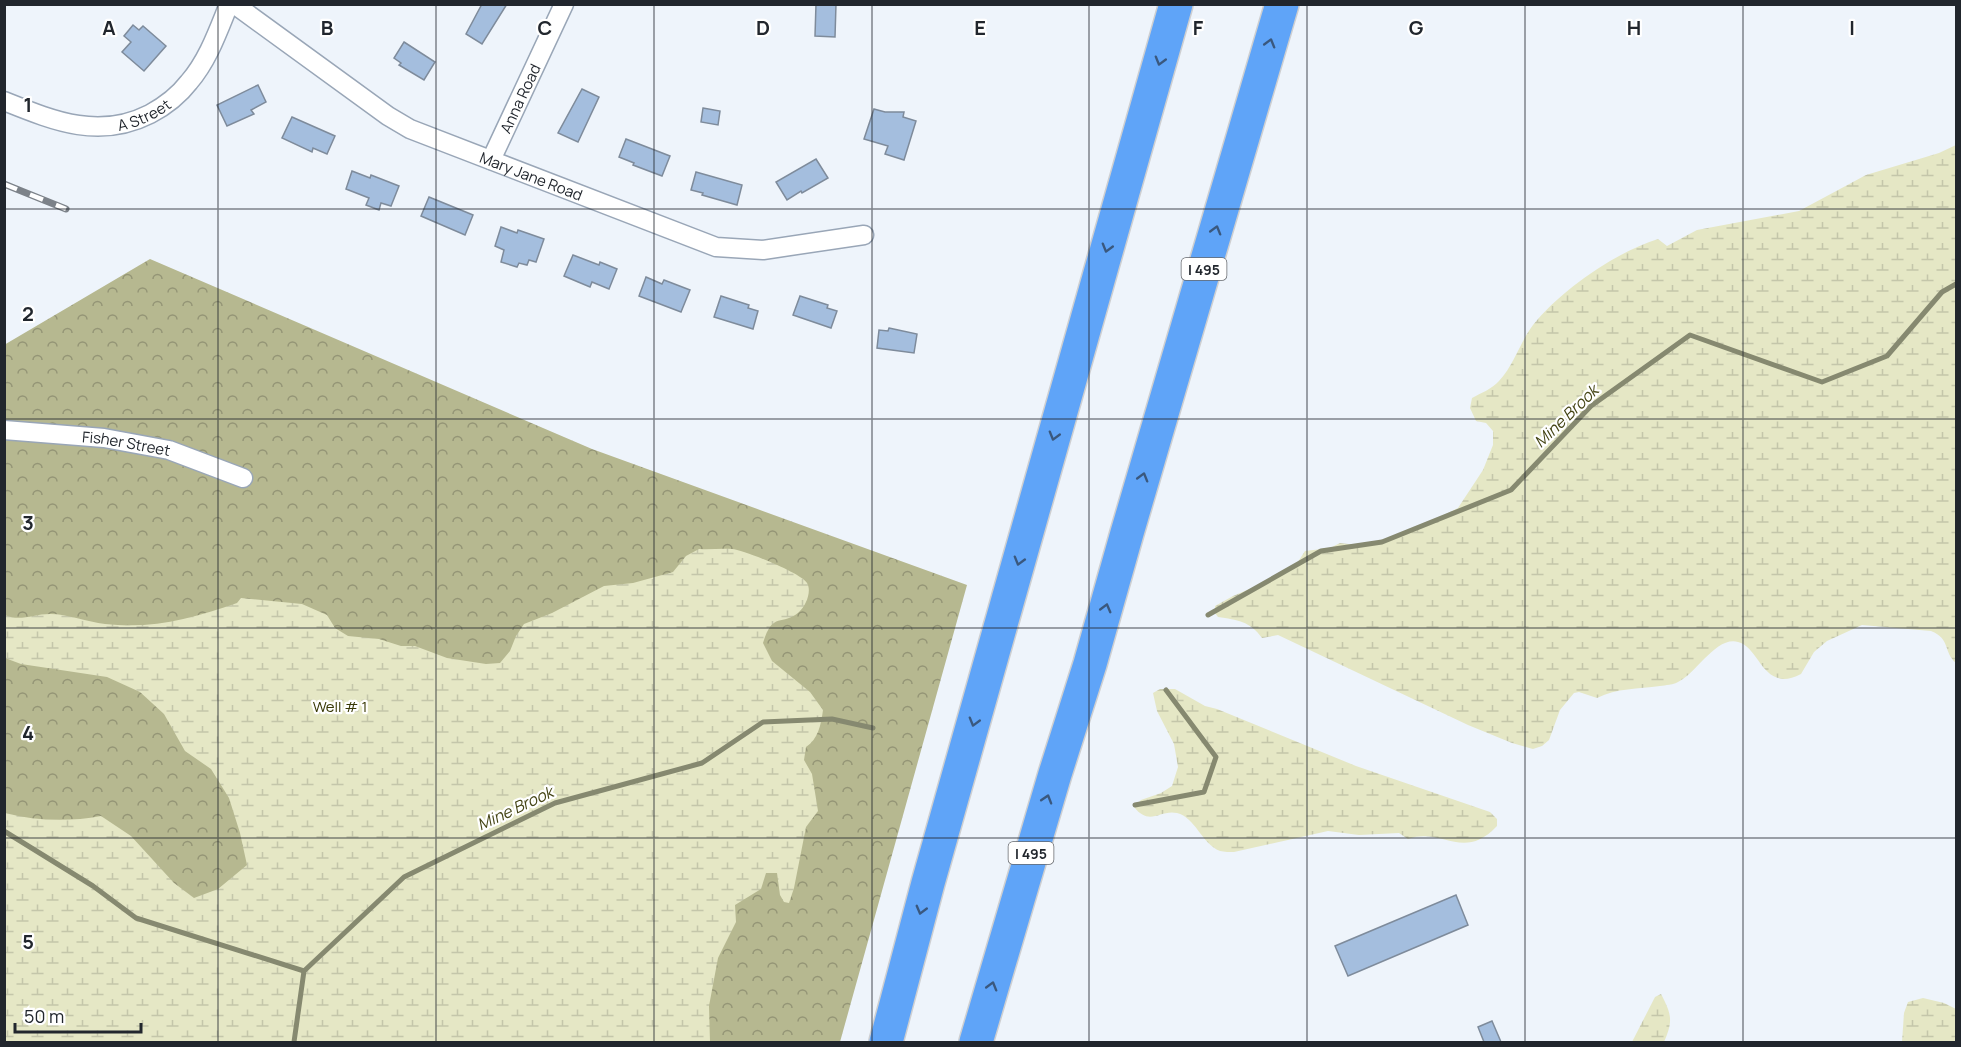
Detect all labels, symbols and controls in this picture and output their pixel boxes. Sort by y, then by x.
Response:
text: A [102,14,116,41]
text: B [321,14,334,41]
text: C [538,14,552,41]
text: D [756,14,770,41]
text: E [974,14,986,41]
text: F [1193,14,1204,41]
text: G [1409,14,1424,41]
text: H [1627,14,1641,41]
text: I [1849,14,1855,41]
one-way arrow [1263,38,1276,48]
one-way arrow [1155,55,1167,66]
street label: Anna Road [495,60,545,136]
text: 1 [24,91,32,118]
street label: A Street [115,94,175,135]
street label: Mary Jane Road [477,146,586,205]
one-way arrow [1209,225,1221,236]
one-way arrow [1102,243,1114,253]
road number: I 495 [1182,258,1226,280]
text: 2 [22,300,34,327]
water label: Mine Brook [1529,378,1604,452]
street label: Fisher Street [81,426,172,461]
one-way arrow [1049,430,1061,441]
one-way arrow [1136,472,1148,483]
text: 3 [22,509,34,536]
one-way arrow [1014,555,1026,566]
one-way arrow [1099,603,1111,614]
park label: Well # 1 [313,696,367,717]
one-way arrow [968,717,981,727]
text: 4 [22,719,34,746]
water label: Mine Brook [473,780,558,835]
one-way arrow [1040,794,1052,805]
road number: I 495 [1008,842,1054,864]
one-way arrow [916,904,928,915]
text: 5 [22,928,34,955]
one-way arrow [985,981,997,992]
scale bar [15,996,141,1034]
text: 50 m [24,1004,64,1028]

